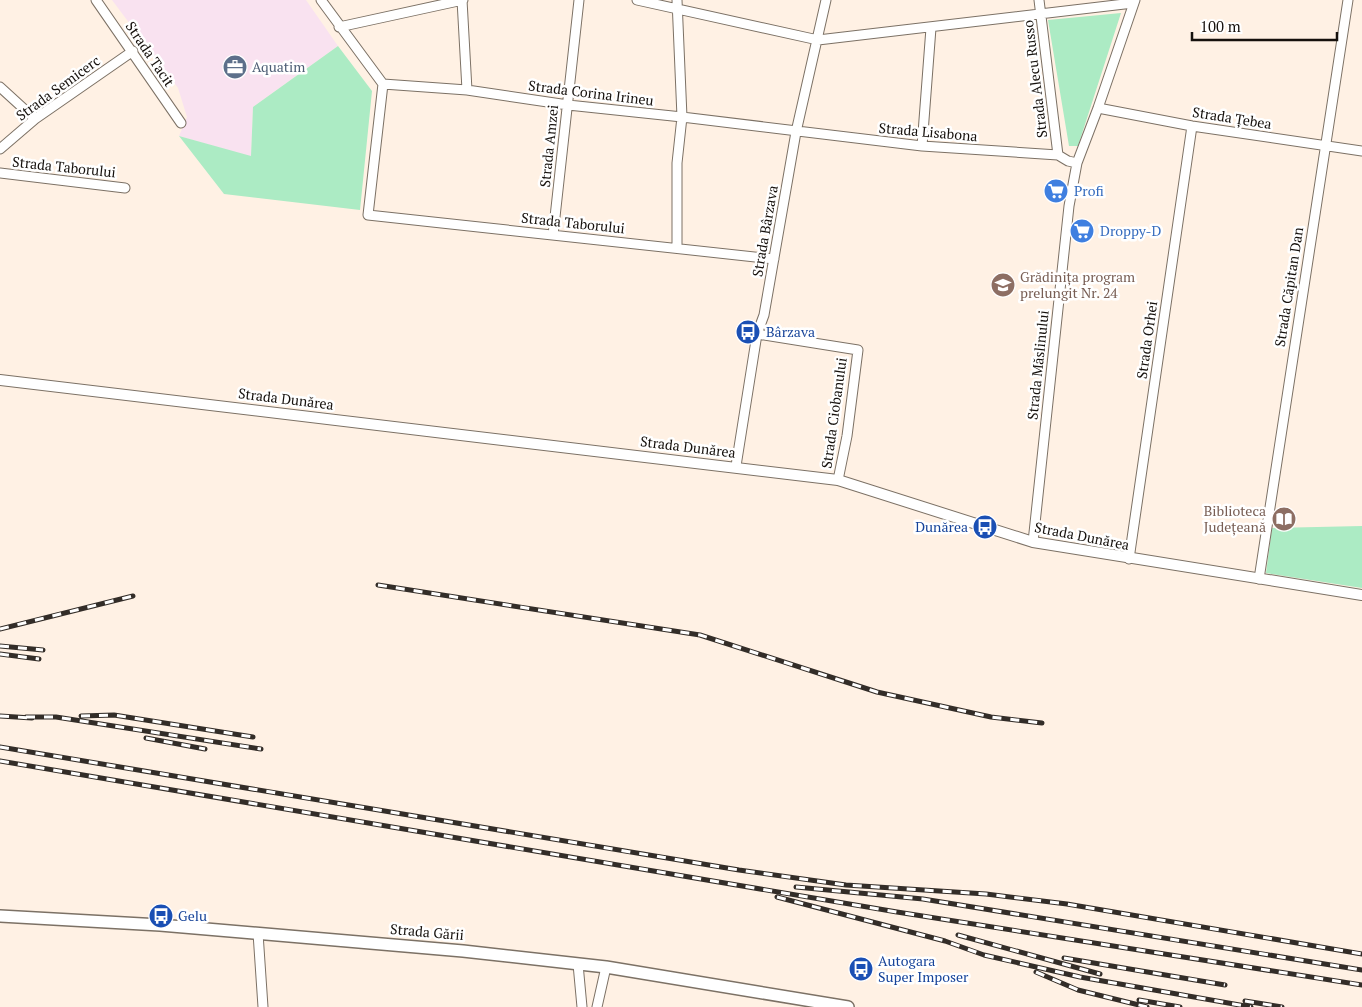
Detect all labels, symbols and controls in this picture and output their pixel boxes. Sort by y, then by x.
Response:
scale bar [1192,10,1337,42]
text: 100 m [1200,16,1241,36]
street label: Strada Tacit [122,17,180,91]
street label: Strada Alecu Russo [1018,19,1051,139]
street label: Strada Semicerc [12,51,104,125]
office icon: Aquatim [222,54,248,80]
place label: Aquatim [252,57,305,76]
street label: Strada Corina Irineu [527,75,655,110]
street label: Strada Țebea [1191,102,1273,133]
street label: Strada Amzei [535,104,562,188]
street label: Strada Lisabona [878,118,978,145]
street label: Strada Taborului [11,152,117,181]
supermarket icon: Profi [1043,178,1069,204]
place label: Profi [1074,181,1104,200]
street label: Strada Bârzava [747,184,782,278]
street label: Strada Taborului [520,208,626,237]
supermarket icon: Droppy-D [1069,218,1095,244]
place label: Droppy-D [1100,221,1161,240]
street label: Strada Căpitan Dan [1270,225,1307,348]
place label: Grădinița program prelungit Nr. 24 [1020,267,1135,302]
school or university icon: Grădinița program prelungit Nr. 24 [990,272,1016,298]
street label: Strada Orhei [1132,300,1161,380]
street label: Strada Măslinului [1022,309,1053,421]
bus stop icon: Bârzava [735,319,761,345]
place label: Bârzava [766,322,815,341]
street label: Strada Ciobanului [816,356,851,470]
street label: Strada Dunărea [237,383,335,414]
street label: Strada Dunărea [639,431,737,462]
place label: Biblioteca Județeană [1204,501,1266,536]
library icon: Biblioteca Județeană [1271,506,1297,532]
bus stop icon: Dunărea [972,514,998,540]
place label: Dunărea [915,517,968,536]
street label: Strada Dunărea [1033,517,1131,554]
bus stop icon: Gelu [148,903,174,929]
place label: Gelu [178,906,207,925]
street label: Strada Gării [389,919,465,944]
place label: Autogara Super Imposer [878,951,969,986]
bus stop icon: Autogara Super Imposer [848,956,874,982]

